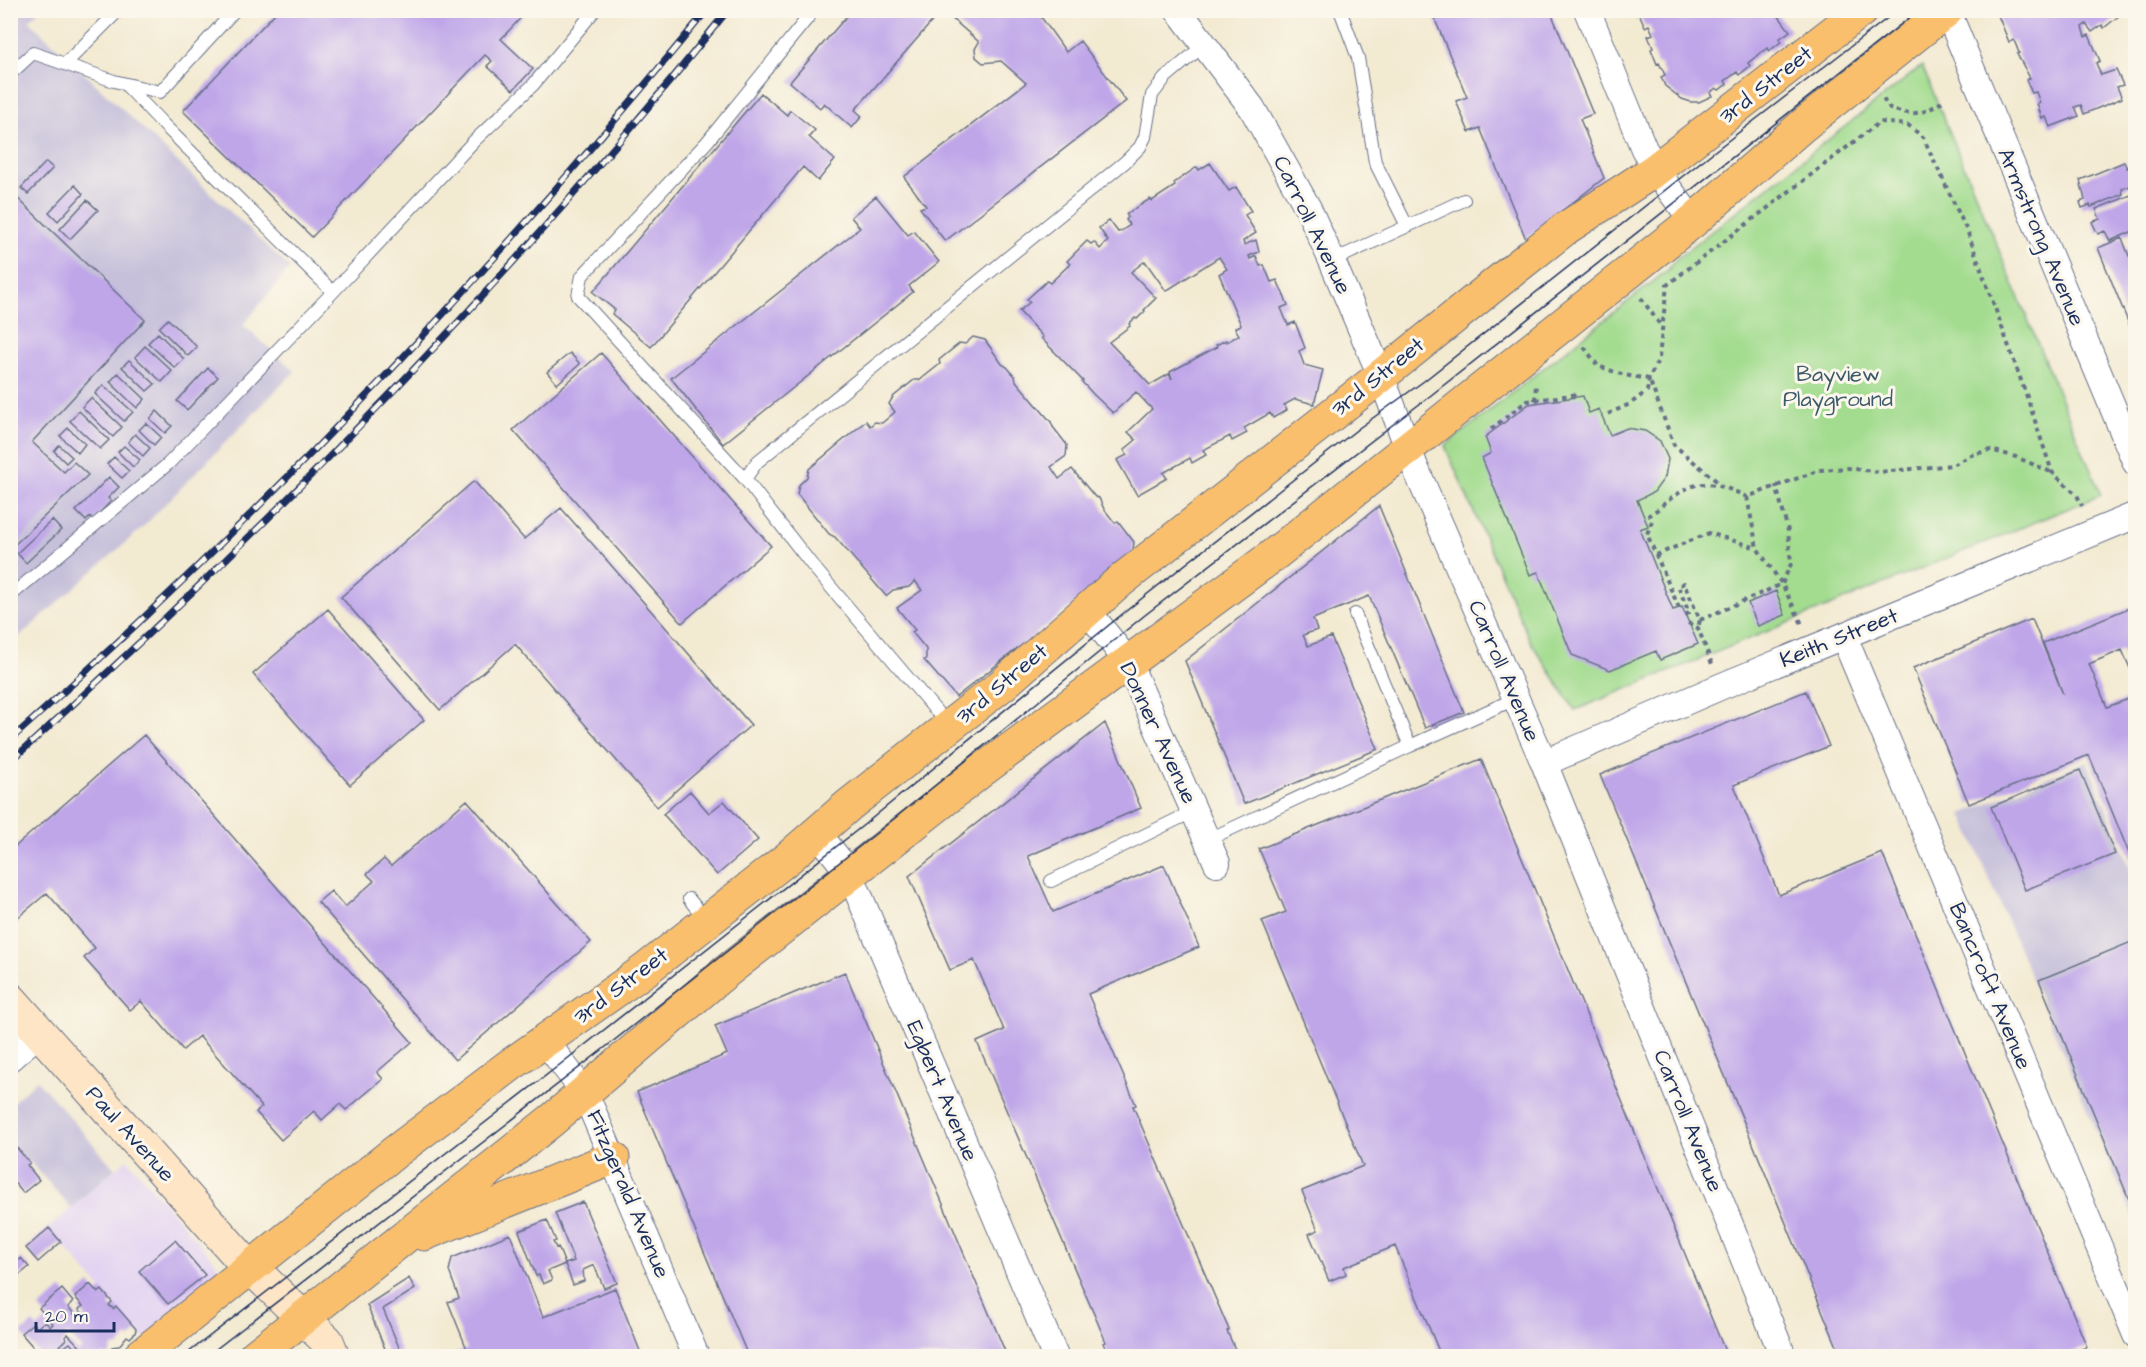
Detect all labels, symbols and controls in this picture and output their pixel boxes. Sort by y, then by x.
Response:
street label: 3rd Street [1713,38,1819,131]
street label: Armstrong Avenue [1989,143,2093,331]
street label: Carroll Avenue [1265,151,1359,300]
street label: 3rd Street [1325,330,1431,424]
park label: Bayview Playground [1783,359,1893,416]
street label: Carroll Avenue [1460,596,1548,746]
street label: Keith Street [1775,600,1903,676]
street label: 3rd Street [949,636,1055,732]
street label: Donner Avenue [1112,657,1204,809]
street label: Bancroft Avenue [1941,898,2039,1074]
street label: 3rd Street [567,940,675,1032]
street label: Egbert Avenue [898,1016,986,1167]
street label: Carroll Avenue [1645,1045,1731,1197]
street label: Paul Avenue [78,1079,182,1189]
street label: Fitzgerald Avenue [578,1105,677,1283]
scale bar [36,1295,114,1333]
text: 20 m [45,1304,88,1329]

